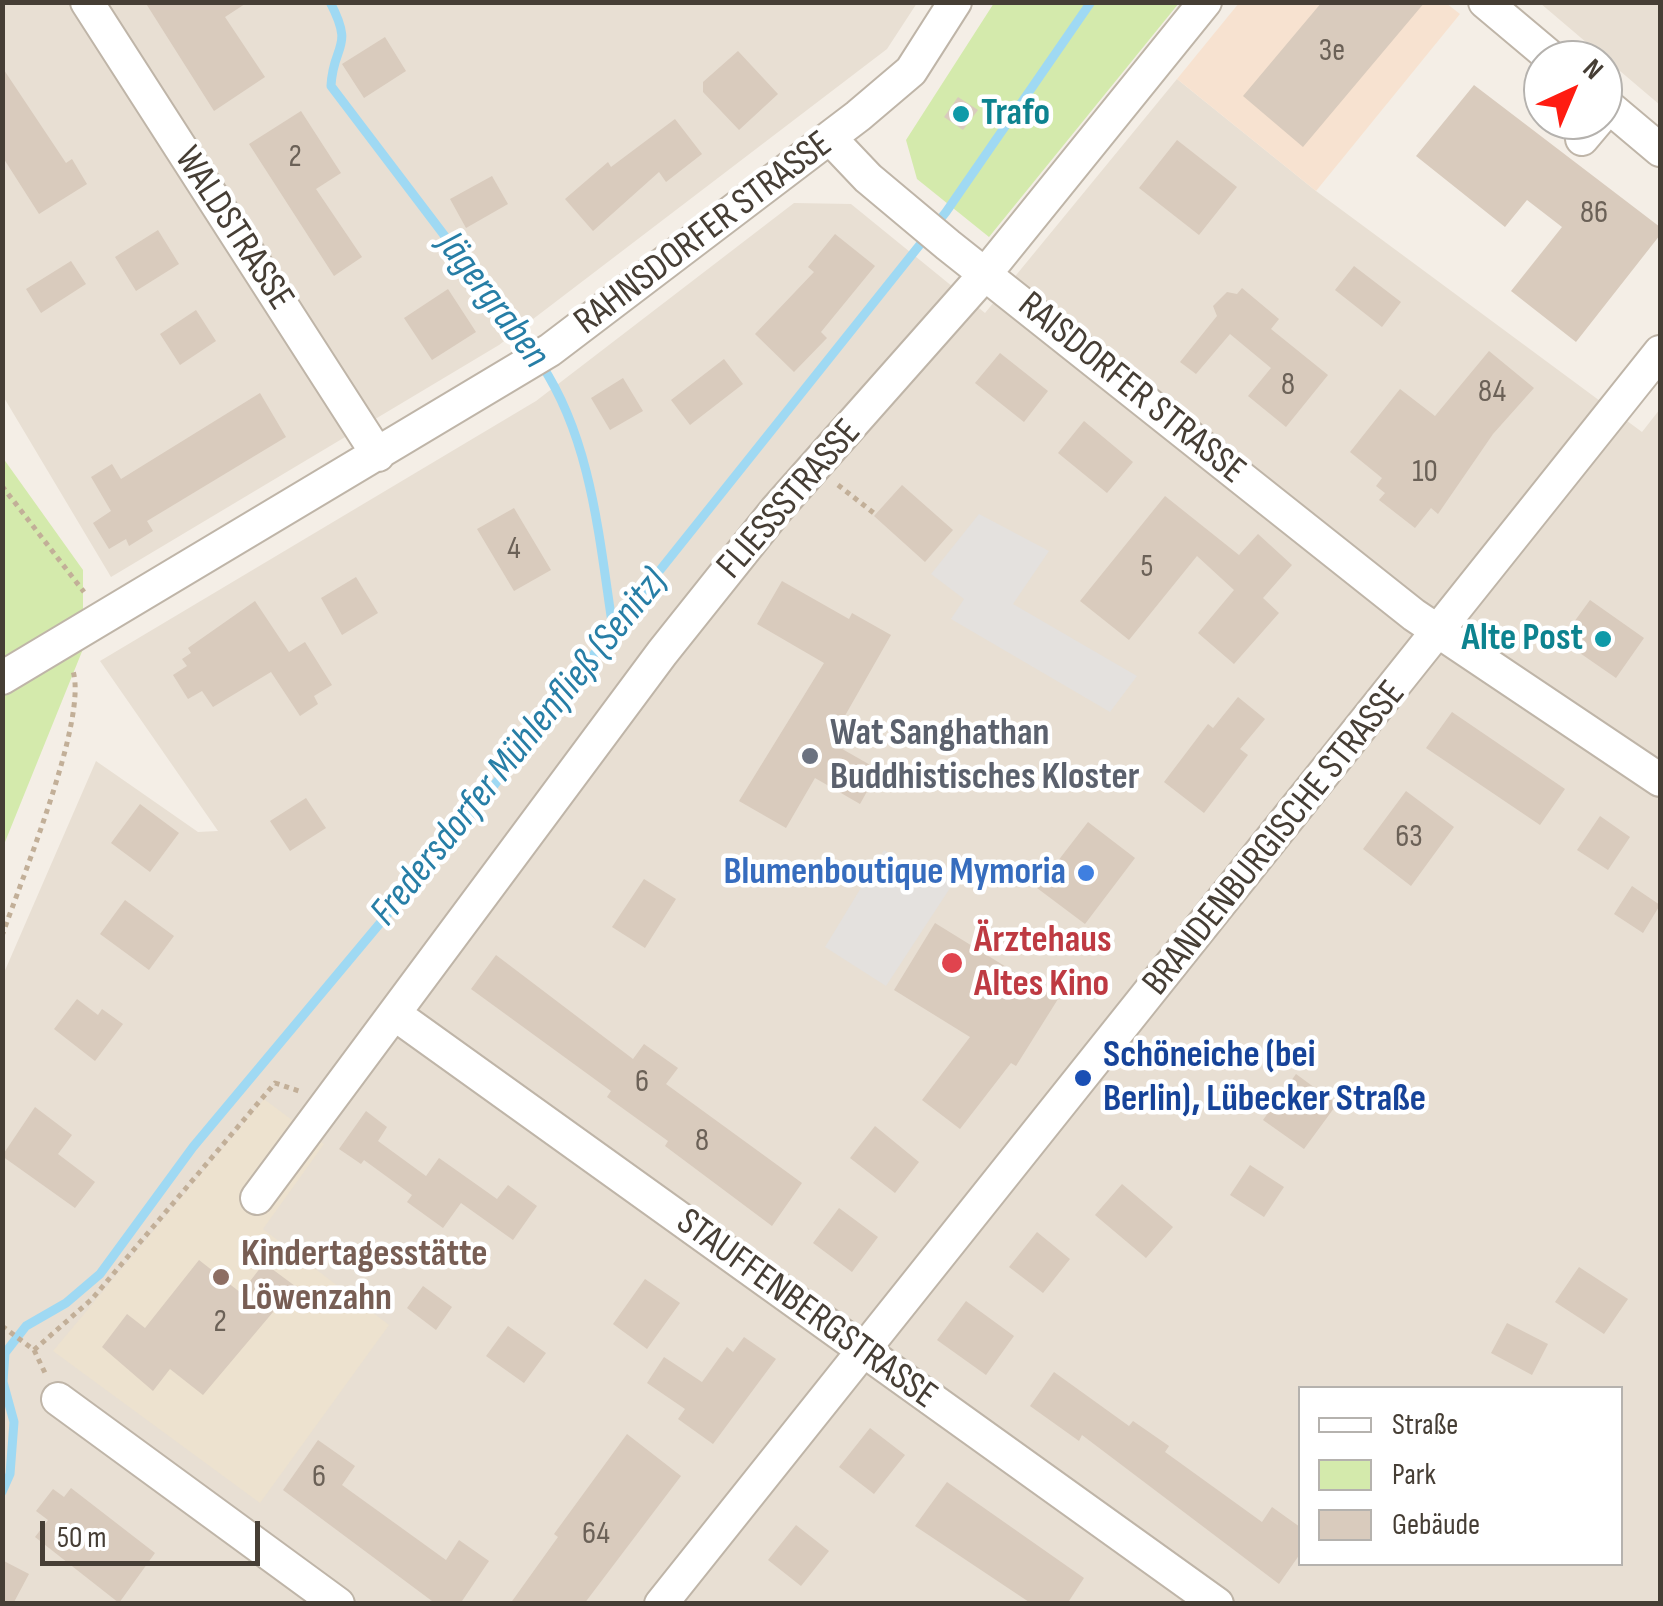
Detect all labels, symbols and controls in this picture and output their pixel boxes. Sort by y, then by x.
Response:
house number: 3e [1319,33,1345,71]
north arrow [1523,40,1623,140]
text: N [1576,52,1610,87]
place label: Trafo [981,91,1050,137]
marker: Trafo [950,103,972,125]
street label: RAHNSDORFER STRASSE [566,122,842,346]
street label: WALDSTRASSE [163,139,303,319]
house number: 2 [288,139,302,177]
house number: 86 [1580,195,1608,233]
water label: Jägergraben [425,223,559,379]
street label: RAISDORFER STRASSE [1008,283,1254,495]
house number: 8 [1281,367,1295,405]
house number: 84 [1478,374,1506,412]
street label: FLIESSSTRASSE [708,411,872,589]
house number: 10 [1412,454,1438,492]
house number: 4 [507,531,521,569]
house number: 5 [1141,549,1153,587]
water label: Fredersdorfer Mühlenfließ (Senitz) [361,560,679,936]
place label: Alte Post [1462,616,1583,662]
marker: Alte Post [1592,628,1614,650]
street label: BRANDENBURGISCHE STRASSE [1134,673,1416,1005]
place label: Wat Sanghathan Buddhistisches Kloster [830,711,1139,801]
marker: Wat Sanghathan Buddhistisches Kloster [799,745,821,767]
house number: 63 [1395,819,1423,857]
place label: Blumenboutique Mymoria [724,850,1066,896]
marker: Blumenboutique Mymoria [1075,862,1097,884]
place label: Ärztehaus Altes Kino [974,918,1111,1008]
marker: Ärztehaus Altes Kino [939,950,965,976]
place label: Schöneiche (bei Berlin), Lübecker Straße [1103,1033,1426,1122]
house number: 6 [635,1064,649,1102]
marker: Schöneiche (bei Berlin), Lübecker Straße [1072,1067,1094,1089]
house number: 8 [695,1123,709,1161]
street label: STAUFFENBERGSTRASSE [667,1200,945,1420]
place label: Kindertagesstätte Löwenzahn [241,1232,488,1322]
marker: Kindertagesstätte Löwenzahn [210,1266,232,1288]
house number: 2 [213,1304,227,1342]
legend [1298,1386,1623,1566]
text: Straße [1392,1407,1458,1443]
text: Park [1392,1457,1436,1493]
house number: 6 [312,1459,326,1497]
scale bar [45,1501,265,1563]
text: Gebäude [1392,1507,1480,1543]
house number: 64 [582,1516,610,1554]
text: 50 m [57,1520,106,1556]

